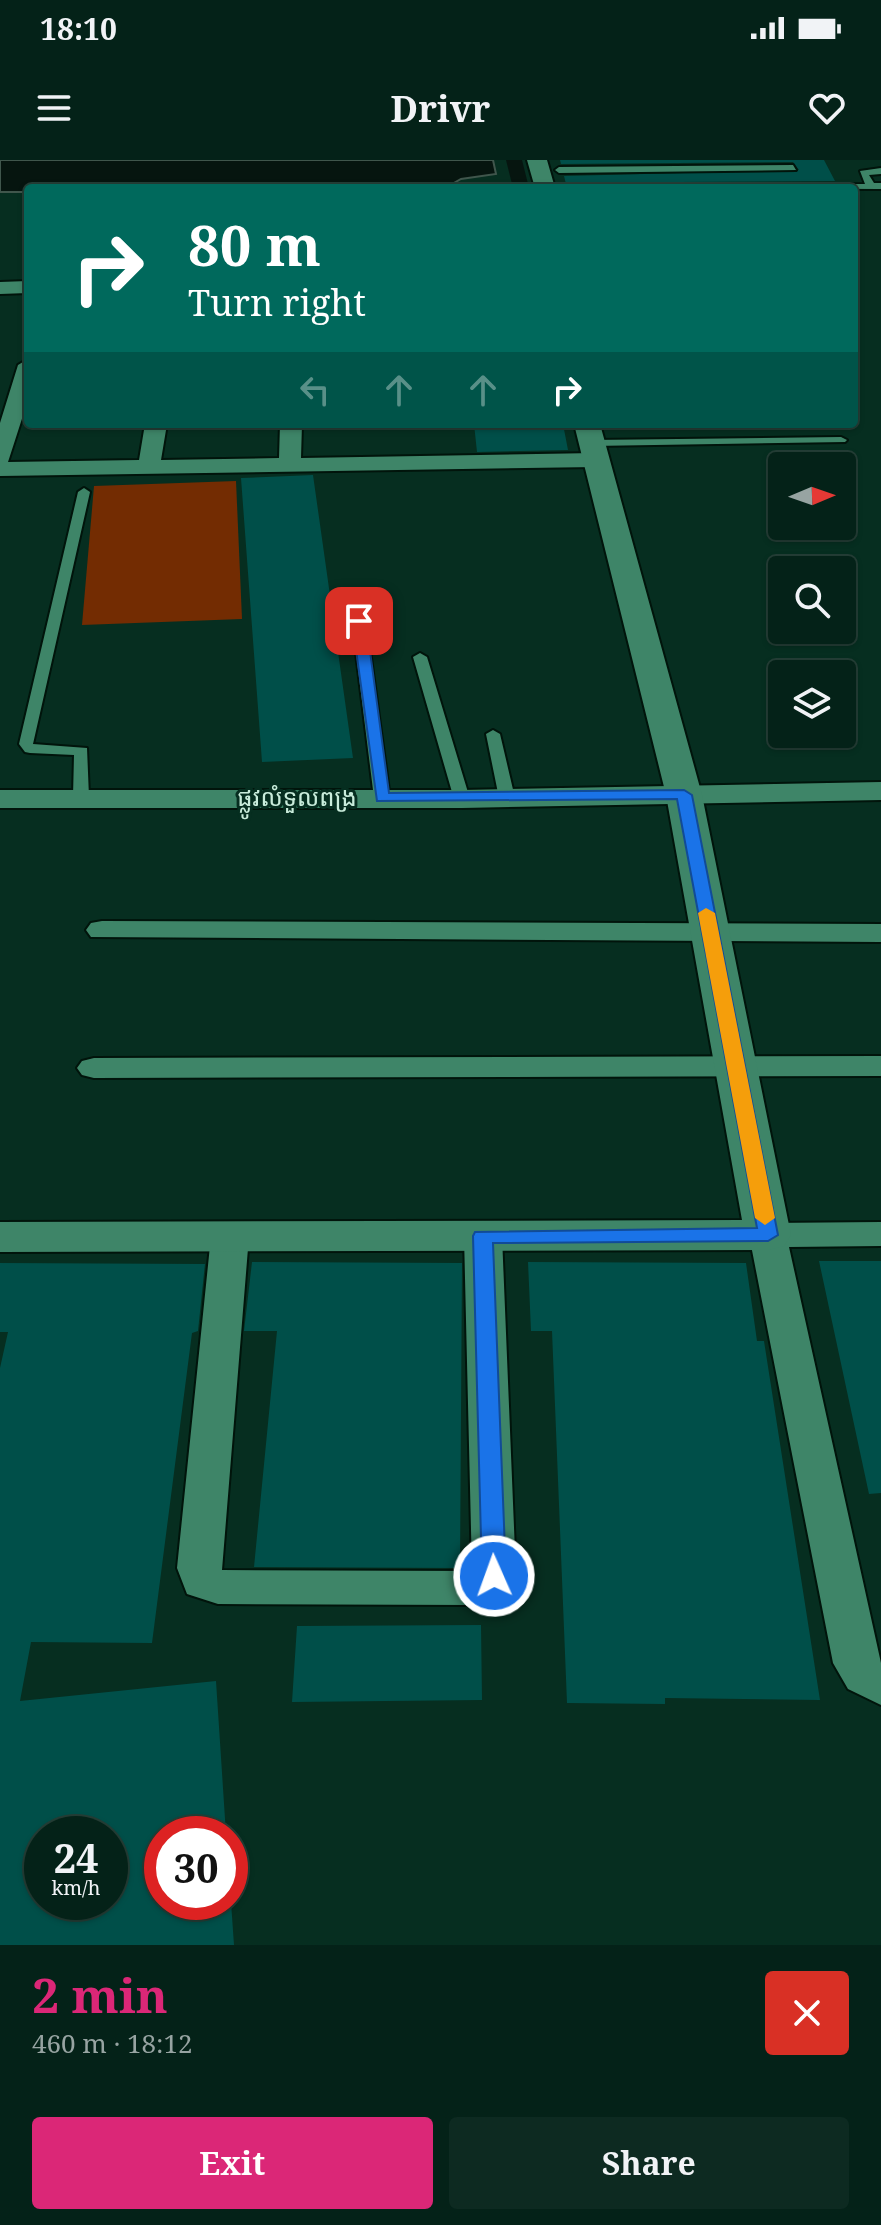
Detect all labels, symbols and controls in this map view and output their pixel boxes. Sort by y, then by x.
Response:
text: 18:10 [40,8,117,49]
text: Drivr [391,84,490,133]
icon: menu [32,86,76,130]
icon: heart [805,86,849,130]
text: 80 m [188,206,321,282]
icon: right [56,216,160,320]
text: Turn right [188,278,366,327]
icon: left [293,368,337,412]
icon: ahead [377,368,421,412]
icon: ahead [461,368,505,412]
icon: right [545,368,589,412]
north arrow [768,452,856,540]
map controls [768,452,856,748]
button: search [768,556,856,644]
pin [325,587,393,655]
icon: arrive [337,599,381,643]
button: layers [768,660,856,748]
street label: ផ្លូវលំទួលពង្រ [237,780,357,820]
position arrow [452,1534,536,1618]
speed limit sign: 30 [144,1816,248,1920]
text: 24 [53,1830,99,1885]
text: km/h [51,1874,101,1901]
text: 2 min [32,1962,168,2027]
button: close [765,1971,849,2055]
text: 460 m · 18:12 [32,2025,193,2061]
button: Exit [32,2117,433,2209]
button: Share [449,2117,849,2209]

